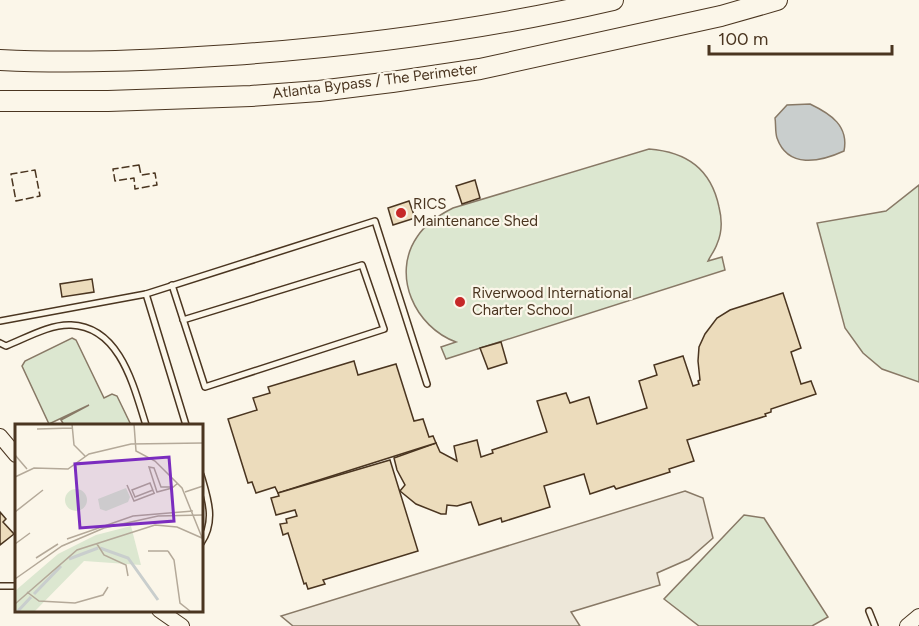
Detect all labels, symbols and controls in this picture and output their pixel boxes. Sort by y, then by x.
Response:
scale bar [709,18,892,56]
text: 100 m [718,28,768,50]
street label: Atlanta Bypass / The Perimeter [271,59,479,103]
place label: RICS Maintenance Shed [413,195,538,230]
marker: RICS Maintenance Shed [394,206,408,220]
place label: Riverwood International Charter School [472,284,632,319]
marker: Riverwood International Charter School [453,295,467,309]
inset map [15,424,202,611]

